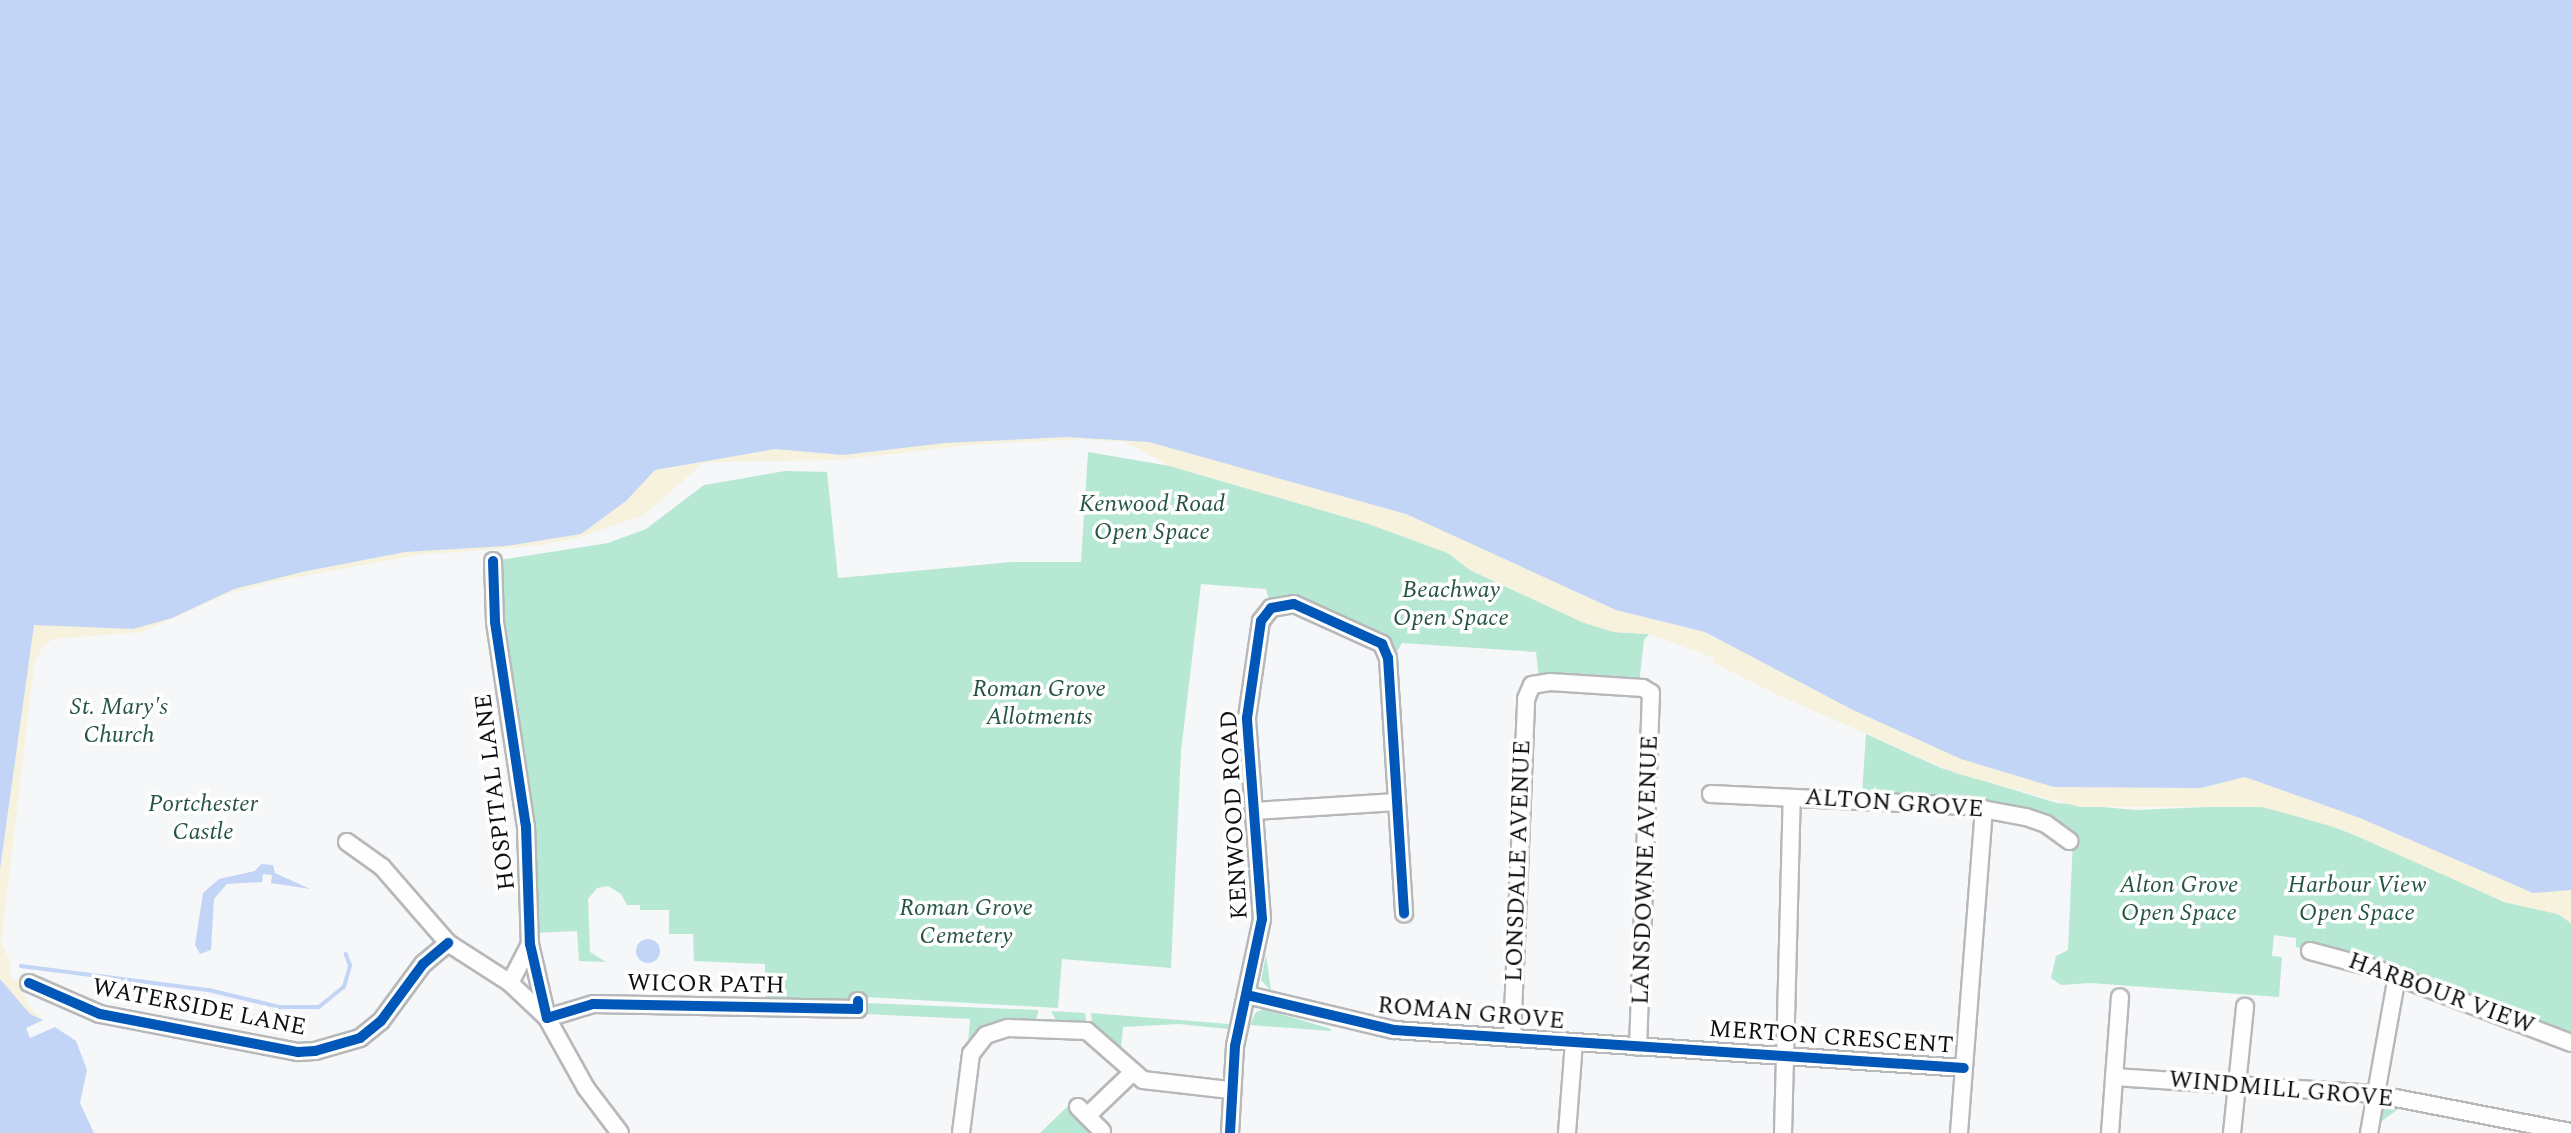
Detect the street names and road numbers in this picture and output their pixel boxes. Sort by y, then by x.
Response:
street label: HOSPITAL LANE [470,692,522,892]
street label: KENWOOD ROAD [1215,710,1255,920]
street label: LANSDOWNE AVENUE [1627,735,1665,1005]
street label: LONSDALE AVENUE [1500,739,1538,983]
street label: ALTON GROVE [1804,783,1984,825]
street label: HARBOUR VIEW [2344,947,2538,1041]
street label: WICOR PATH [627,969,785,1001]
street label: WATERSIDE LANE [90,973,308,1043]
street label: ROMAN GROVE [1376,991,1566,1037]
street label: MERTON CRESCENT [1708,1015,1954,1061]
street label: WINDMILL GROVE [2168,1066,2394,1114]

